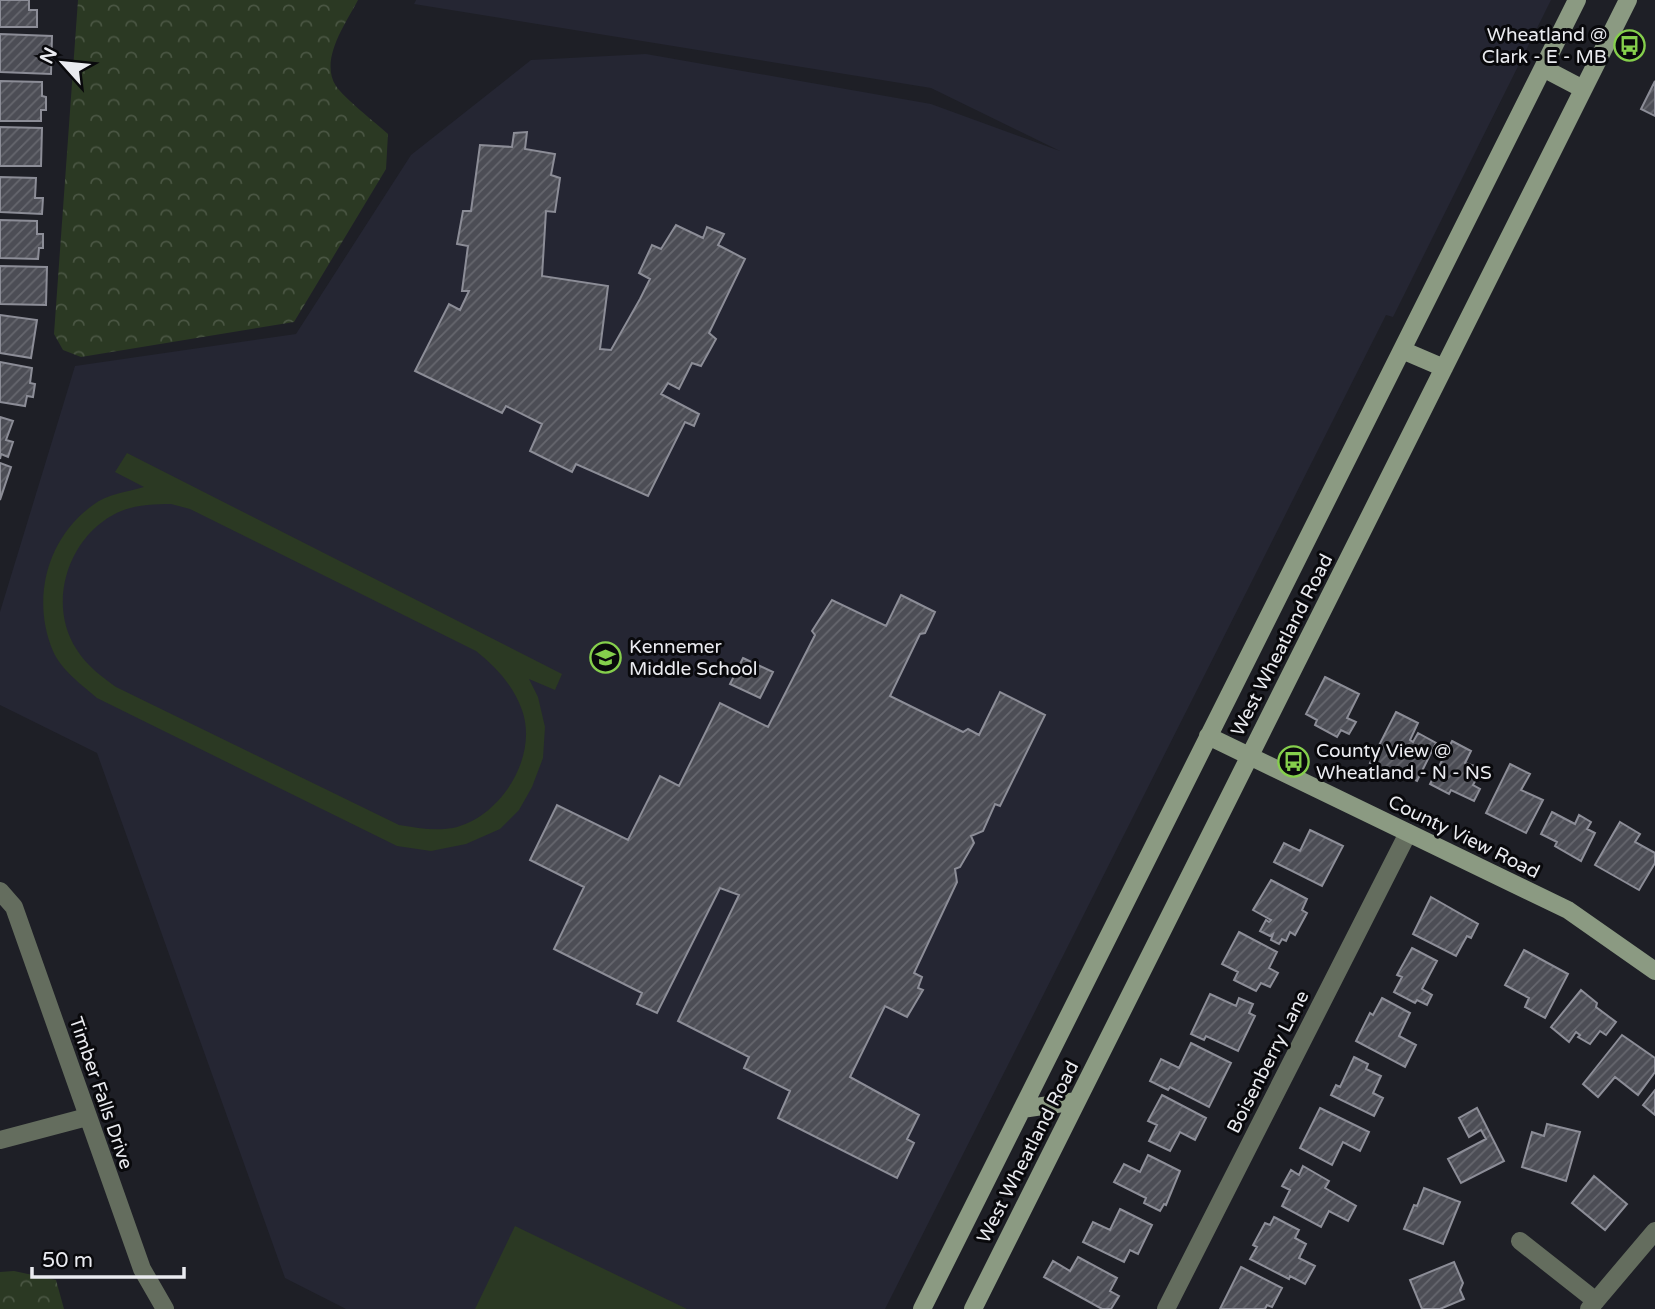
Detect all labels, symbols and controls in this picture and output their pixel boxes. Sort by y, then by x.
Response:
place label: Wheatland @ Clark - E - MB [1482,24,1607,68]
north arrow [28,28,98,98]
bus stop icon: Wheatland @ Clark - E - MB [1613,29,1647,63]
text: N [35,44,62,68]
street label: West Wheatland Road [1227,550,1337,740]
place label: Kennemer Middle School [629,636,758,680]
school or university icon: Kennemer Middle School [589,641,623,675]
place label: County View @ Wheatland - N - NS [1316,740,1492,784]
bus stop icon: County View @ Wheatland - N - NS [1276,745,1310,779]
street label: County View Road [1385,791,1543,883]
street label: Boisenberry Lane [1223,987,1313,1137]
street label: Timber Falls Drive [65,1014,137,1172]
street label: West Wheatland Road [973,1057,1083,1247]
scale bar [32,1236,184,1280]
text: 50 m [42,1248,93,1273]

